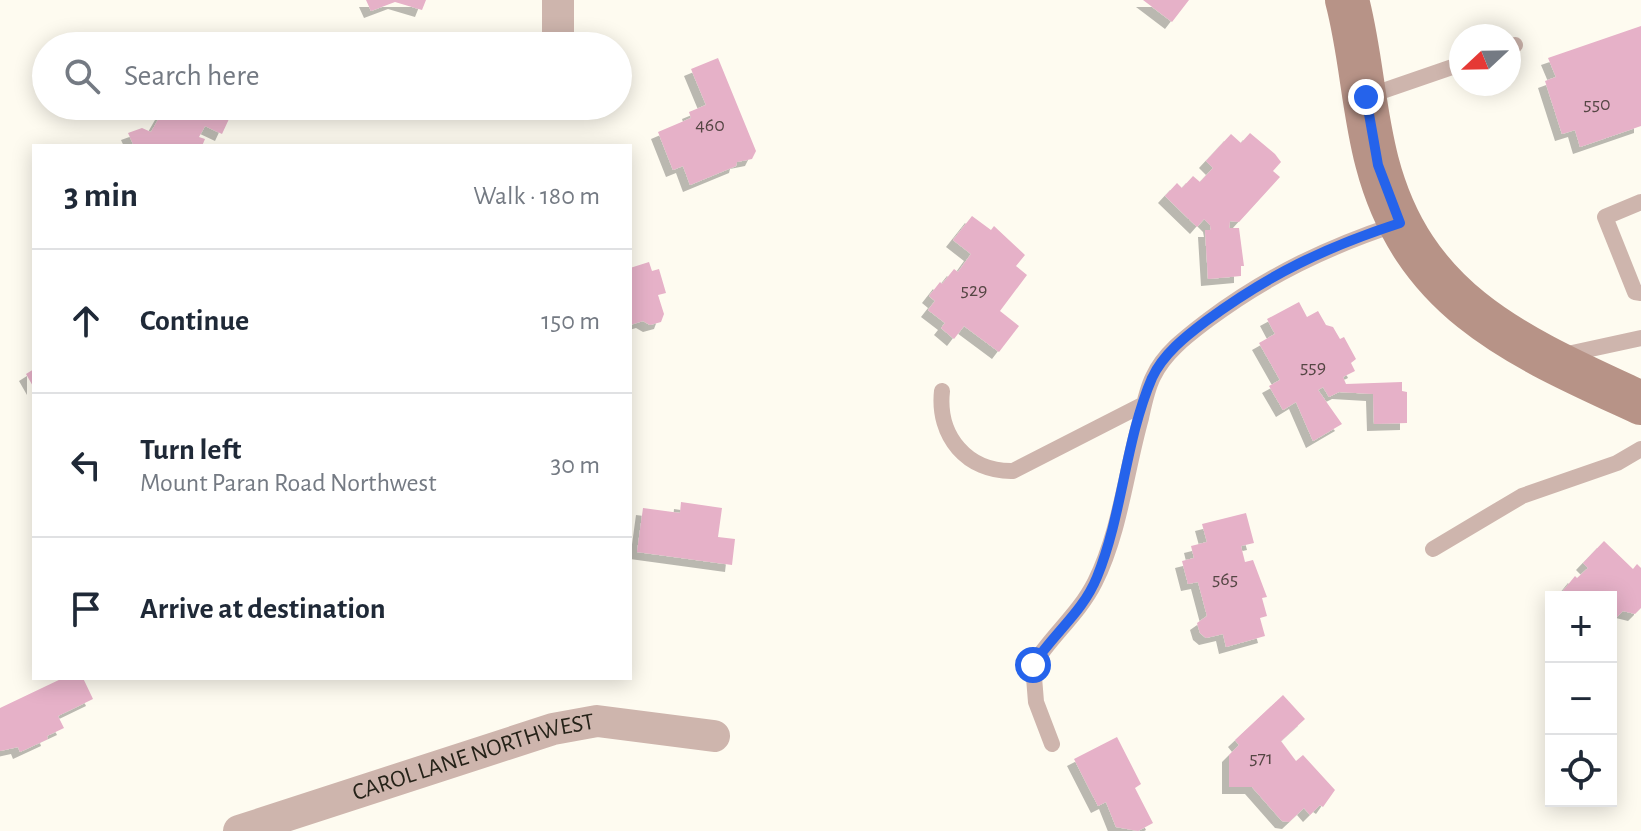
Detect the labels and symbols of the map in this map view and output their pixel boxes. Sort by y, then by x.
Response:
north arrow [1449,24,1521,96]
route end [1348,79,1384,115]
house number: 550 [1583,94,1611,114]
house number: 460 [695,115,725,135]
house number: 529 [961,280,987,300]
house number: 559 [1300,357,1326,377]
house number: 565 [1212,569,1238,589]
route start [1015,647,1051,683]
street label: CAROL LANE NORTHWEST [350,710,596,805]
house number: 571 [1249,748,1273,768]

